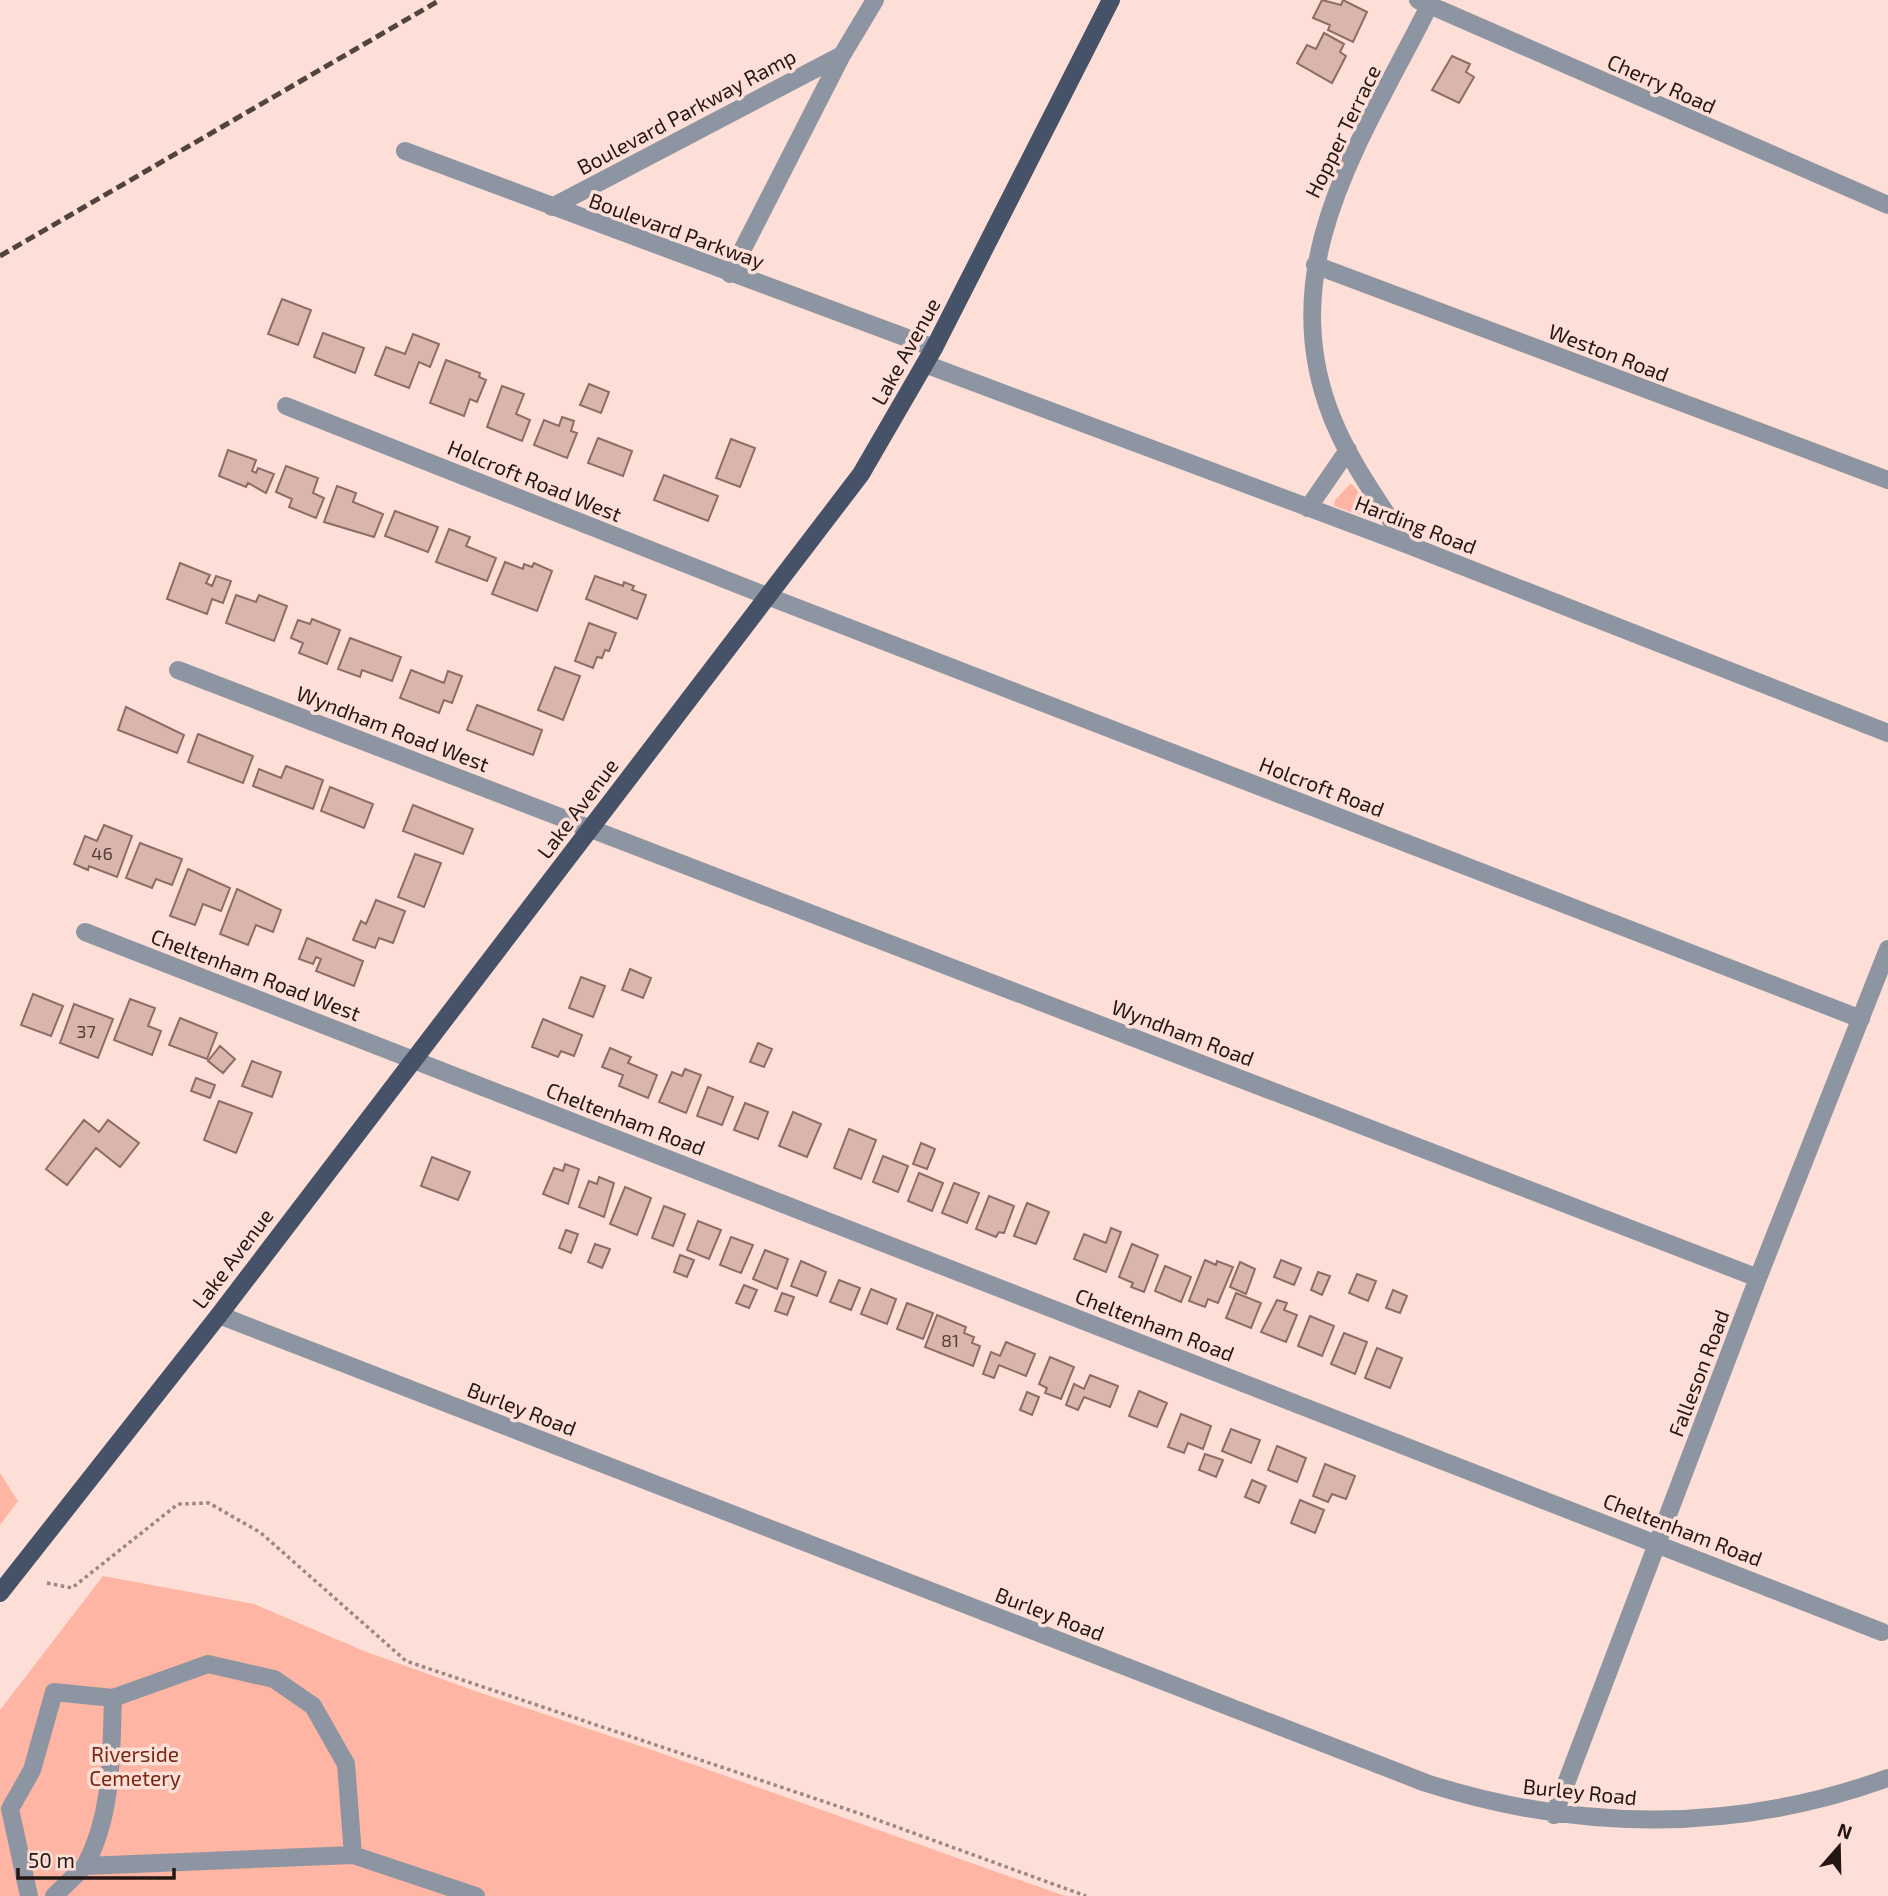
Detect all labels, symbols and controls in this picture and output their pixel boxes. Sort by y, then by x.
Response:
street label: Boulevard Parkway Ramp [572,43,800,179]
street label: Cherry Road [1604,48,1720,118]
street label: Hopper Terrace [1299,61,1385,201]
street label: Boulevard Parkway [586,187,768,273]
street label: Lake Avenue [865,293,945,409]
street label: Weston Road [1545,318,1673,386]
street label: Holcroft Road West [444,434,626,526]
street label: Harding Road [1352,489,1480,559]
street label: Wyndham Road West [293,680,493,776]
street label: Holcroft Road [1256,751,1388,821]
street label: Lake Avenue [531,753,623,863]
house number: 46 [91,842,113,864]
street label: Cheltenham Road West [148,923,364,1025]
street label: Wyndham Road [1108,993,1258,1071]
house number: 37 [76,1020,96,1042]
street label: Cheltenham Road [543,1076,709,1160]
street label: Lake Avenue [186,1203,278,1313]
street label: Cheltenham Road [1072,1282,1238,1366]
street label: Falleson Road [1662,1306,1734,1440]
house number: 81 [941,1329,959,1351]
street label: Burley Road [464,1376,580,1440]
street label: Cheltenham Road [1600,1487,1766,1571]
street label: Burley Road [992,1581,1108,1645]
park label: Riverside Cemetery [89,1741,181,1790]
street label: Burley Road [1522,1773,1638,1809]
north arrow [1804,1812,1874,1882]
text: N [1835,1817,1855,1844]
scale bar [18,1836,173,1880]
text: 50 m [28,1847,75,1872]

